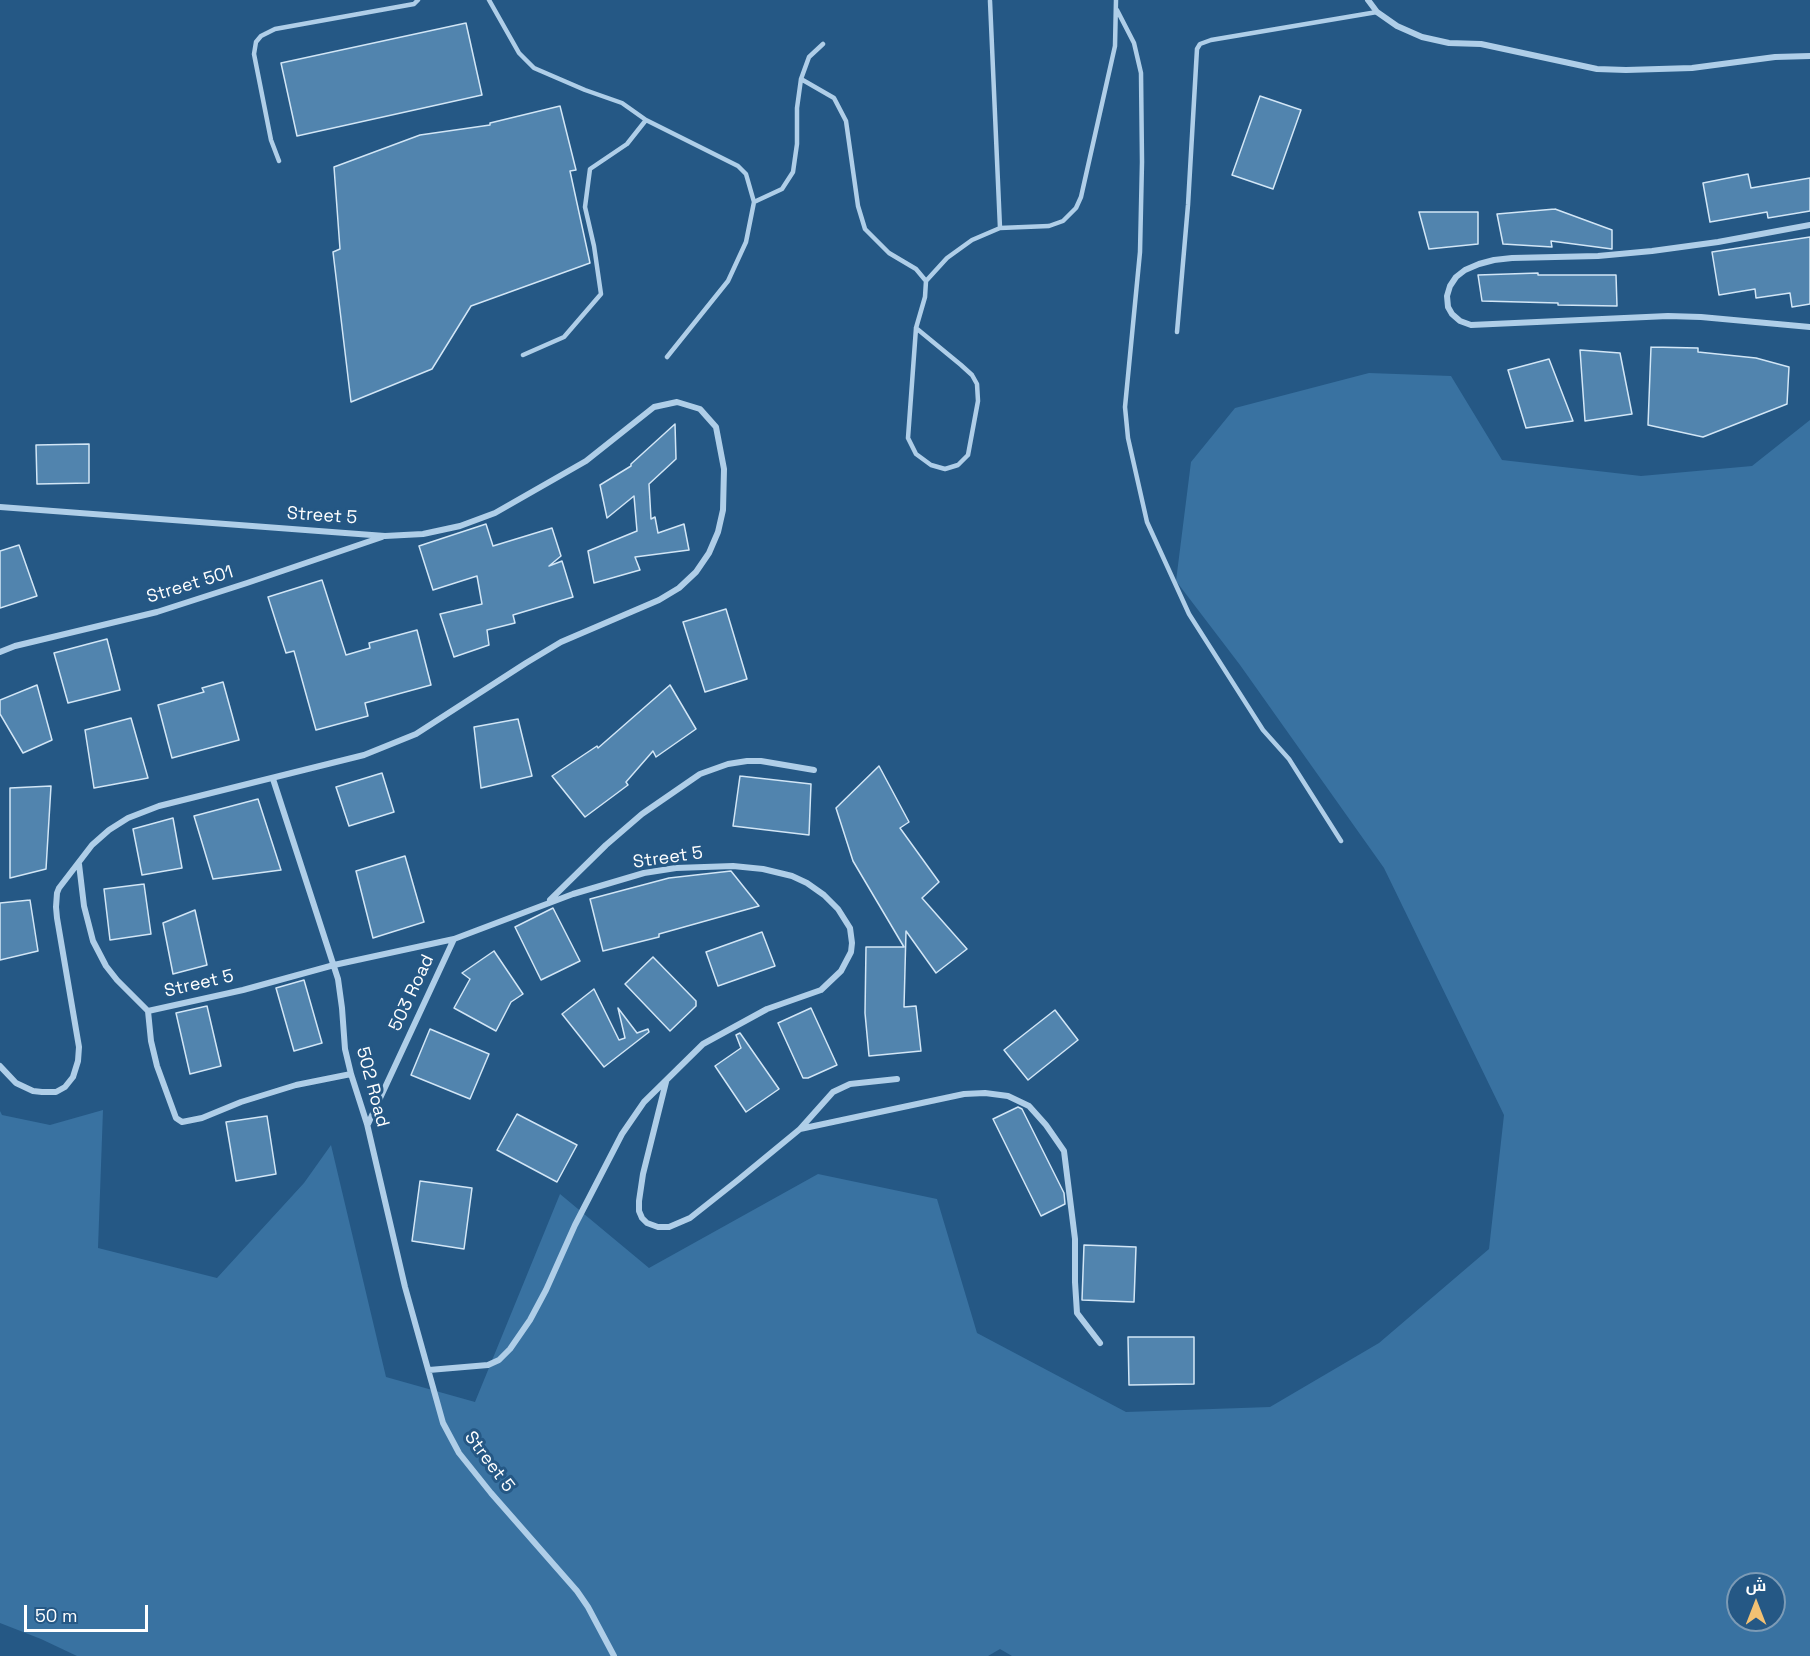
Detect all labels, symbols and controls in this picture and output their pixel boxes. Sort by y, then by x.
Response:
street label: Street 5 [286,503,358,529]
street label: Street 501 [144,562,236,608]
street label: Street 5 [632,842,704,874]
street label: 503 Road [385,951,439,1035]
street label: Street 5 [162,966,236,1002]
street label: 502 Road [351,1045,393,1129]
street label: Street 5 [459,1427,519,1497]
north arrow [1726,1572,1786,1632]
text: ش [1746,1575,1766,1596]
scale bar [27,1593,152,1631]
text: 50 m [35,1604,77,1627]

